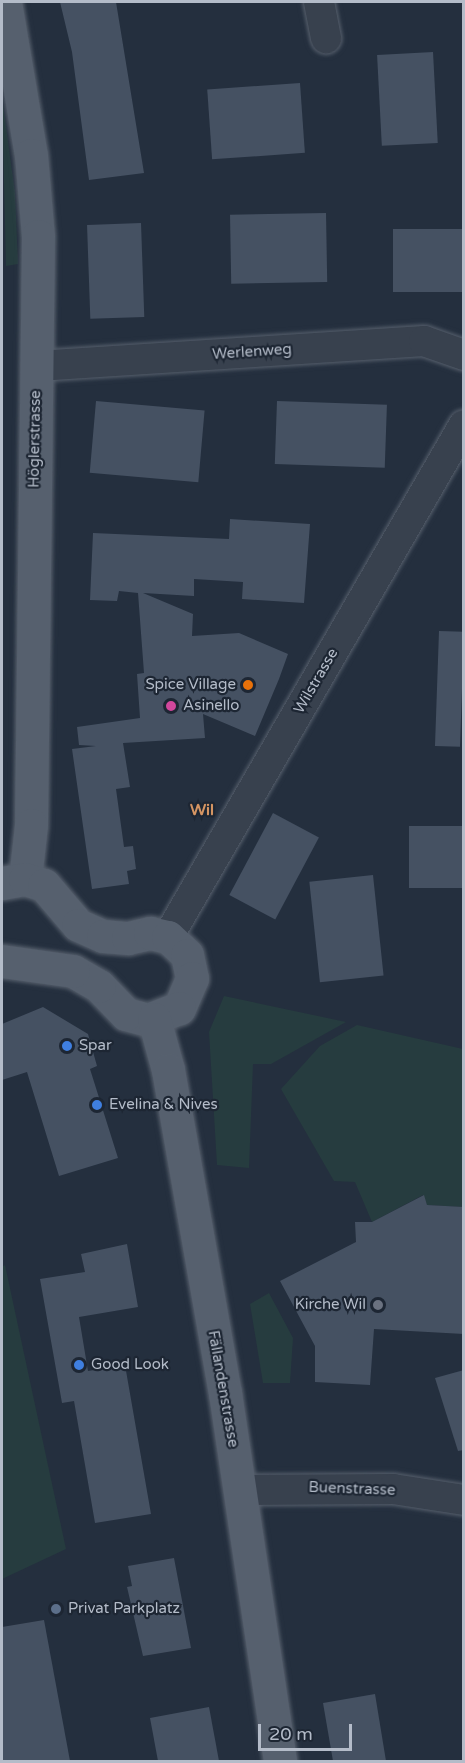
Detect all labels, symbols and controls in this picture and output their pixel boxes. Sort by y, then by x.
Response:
street label: Werlenweg [212,340,292,364]
street label: Höglerstrasse [25,390,45,488]
street label: Wilstrasse [290,645,342,717]
place label: Spice Village [146,676,236,694]
marker: Spice Village [241,678,255,692]
place label: Asinello [183,697,239,715]
marker: Asinello [164,699,178,713]
district label: Wil [190,800,214,820]
place label: Spar [79,1037,112,1055]
marker: Spar [60,1039,74,1053]
place label: Evelina & Nives [109,1096,218,1114]
marker: Evelina & Nives [90,1098,104,1112]
place label: Kirche Wil [295,1296,366,1314]
marker: Kirche Wil [371,1298,385,1312]
street label: Fällandenstrasse [204,1329,242,1449]
place label: Good Look [91,1356,169,1374]
marker: Good Look [72,1358,86,1372]
street label: Buenstrasse [308,1478,396,1500]
place label: Privat Parkplatz [68,1600,180,1618]
marker: Privat Parkplatz [49,1602,63,1616]
scale bar [261,1712,356,1750]
text: 20 m [269,1723,313,1745]

